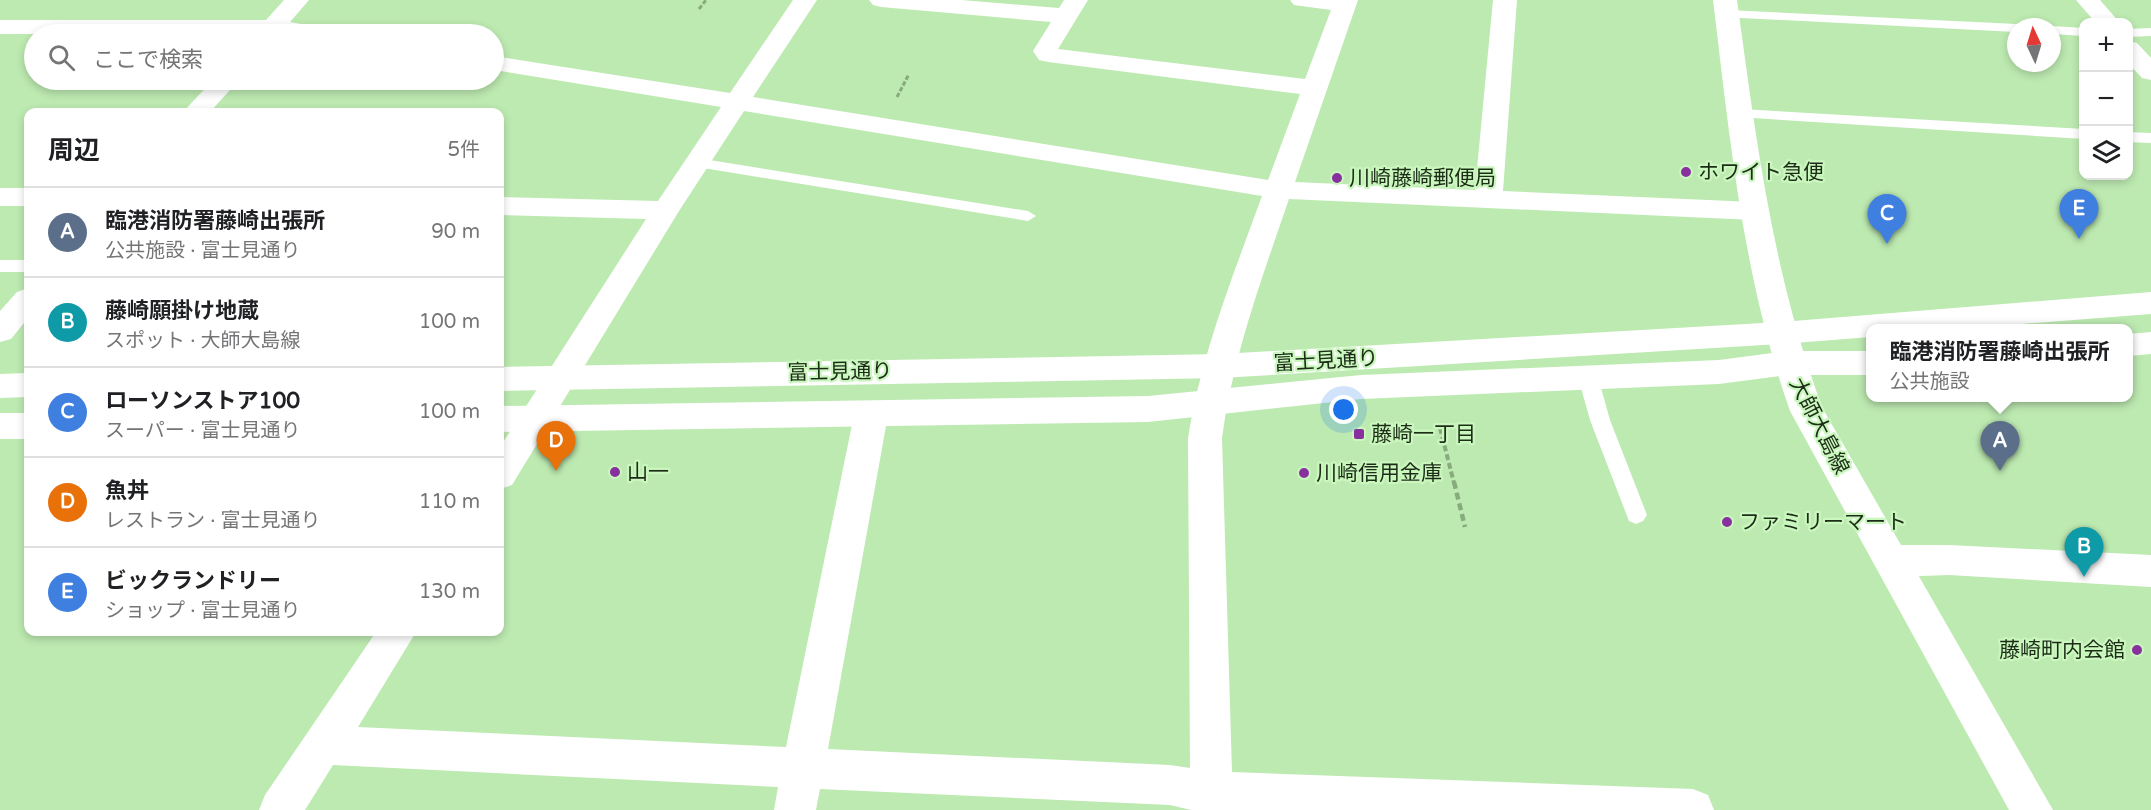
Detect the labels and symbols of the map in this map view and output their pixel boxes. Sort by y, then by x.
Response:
north arrow [2007,18,2061,72]
place label: ホワイト急便 [1698,160,1824,185]
marker: ホワイト急便 [1679,165,1693,179]
place label: 川崎藤崎郵便局 [1349,166,1496,191]
marker: 川崎藤崎郵便局 [1330,171,1344,185]
pin: E [2060,190,2098,239]
pin: C [1868,194,1906,244]
street label: 富士見通り [1273,346,1379,376]
street label: 富士見通り [787,359,893,385]
street label: 大師大島線 [1784,374,1854,478]
your location [1329,395,1358,424]
pin: D [536,422,576,471]
place label: 藤崎一丁目 [1371,422,1476,447]
pin: A [1980,422,2020,471]
marker: 藤崎一丁目 [1352,427,1366,441]
place label: 山一 [627,460,669,485]
place label: 川崎信用金庫 [1316,461,1442,486]
marker: 山一 [608,465,622,479]
marker: 川崎信用金庫 [1297,466,1311,480]
place label: ファミリーマート [1739,510,1907,535]
marker: ファミリーマート [1720,515,1734,529]
pin: B [2064,528,2104,577]
place label: 藤崎町内会館 [1999,638,2125,663]
marker: 藤崎町内会館 [2130,643,2144,657]

